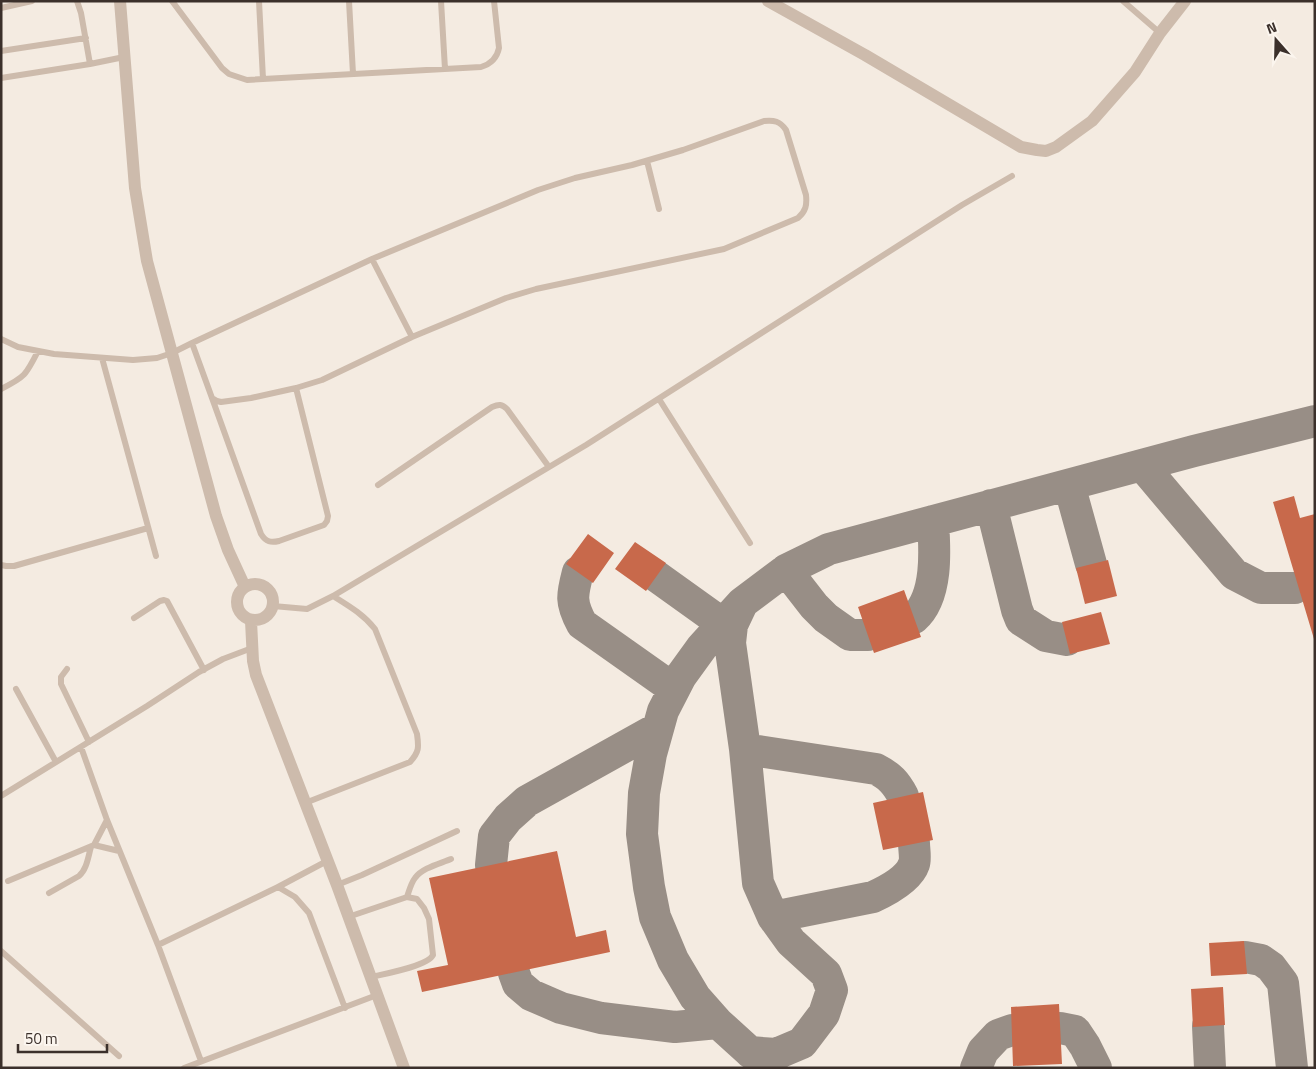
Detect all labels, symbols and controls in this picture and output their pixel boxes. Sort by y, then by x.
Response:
north arrow [1251,15,1301,65]
text: N [1263,16,1280,39]
scale bar [18,1022,106,1054]
text: 50 m [25,1027,58,1050]

